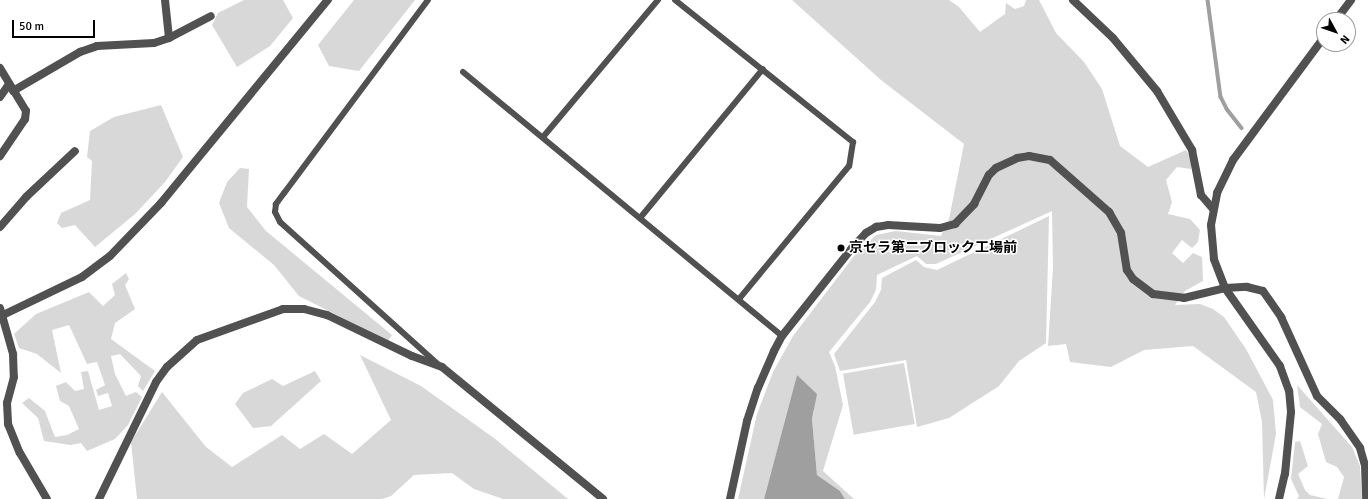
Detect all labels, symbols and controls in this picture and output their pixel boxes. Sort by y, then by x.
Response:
scale bar [14,12,97,38]
north arrow [1316,12,1356,52]
text: 50 m [19,19,44,34]
text: N [1337,32,1352,47]
place label: 京セラ第二ブロック工場前 [849,240,1017,256]
marker: 京セラ第二ブロック工場前 [836,243,846,253]

